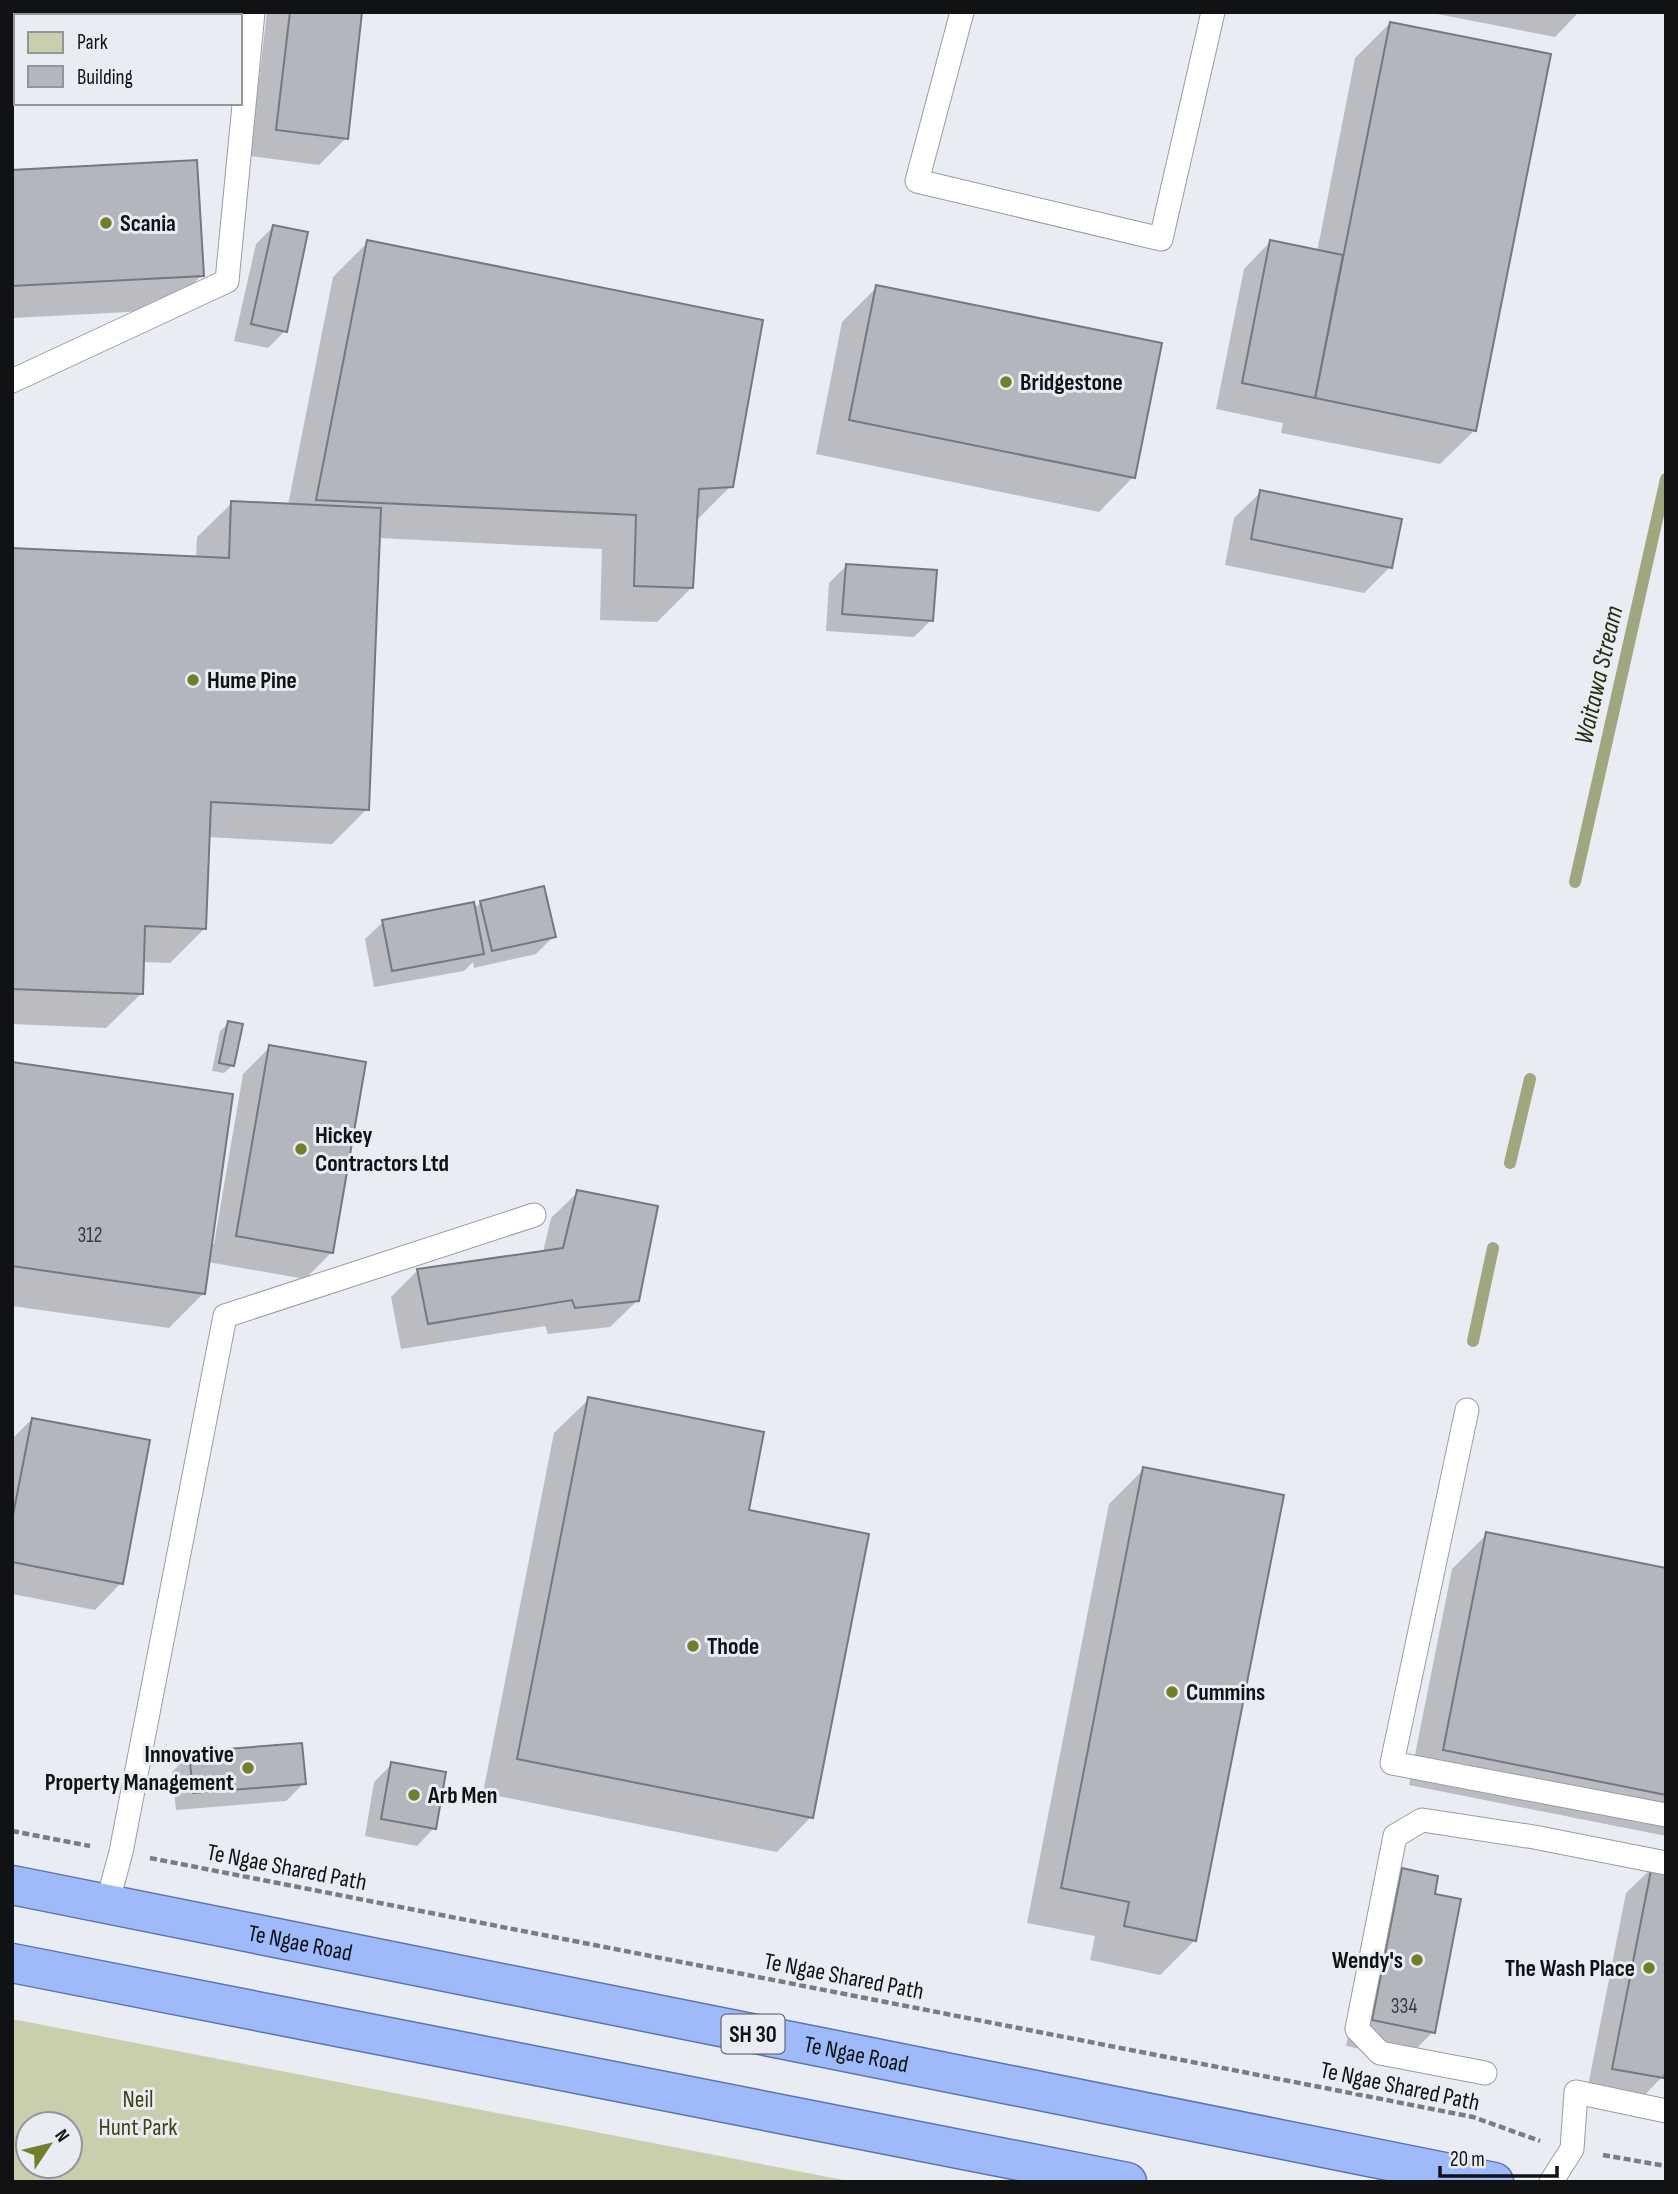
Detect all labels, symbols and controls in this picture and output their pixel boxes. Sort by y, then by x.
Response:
legend [14,14,242,105]
text: Park [77,30,108,55]
text: Building [77,65,133,90]
place label: Scania [120,209,176,238]
marker: Scania [98,215,114,231]
place label: Bridgestone [1020,368,1123,397]
marker: Bridgestone [998,374,1014,390]
water label: Waitawa Stream [1568,603,1630,748]
place label: Hume Pine [207,666,297,695]
marker: Hume Pine [185,672,201,688]
place label: Hickey Contractors Ltd [315,1121,449,1178]
marker: Hickey Contractors Ltd [293,1141,309,1157]
house number: 312 [77,1223,103,1248]
place label: Thode [707,1632,759,1661]
marker: Thode [685,1638,701,1654]
place label: Cummins [1186,1678,1265,1707]
marker: Cummins [1164,1684,1180,1700]
place label: Innovative Property Management [45,1740,234,1797]
marker: Innovative Property Management [240,1760,256,1776]
place label: Arb Men [427,1781,497,1810]
marker: Arb Men [406,1787,422,1803]
street label: Te Ngae Shared Path [205,1838,369,1897]
street label: Te Ngae Road [245,1919,355,1968]
place label: Wendy's [1332,1946,1403,1975]
street label: Te Ngae Shared Path [762,1947,926,2006]
marker: Wendy's [1409,1952,1425,1968]
place label: The Wash Place [1505,1954,1635,1983]
marker: The Wash Place [1641,1960,1657,1976]
house number: 334 [1391,1994,1417,2019]
road number: SH 30 [722,2014,784,2054]
street label: Te Ngae Road [801,2030,911,2079]
street label: Te Ngae Shared Path [1318,2055,1482,2118]
park label: Neil Hunt Park [99,2085,177,2142]
north arrow [14,2110,84,2180]
text: N [49,2125,74,2147]
scale bar [1440,2134,1557,2178]
text: 20 m [1450,2147,1485,2172]

